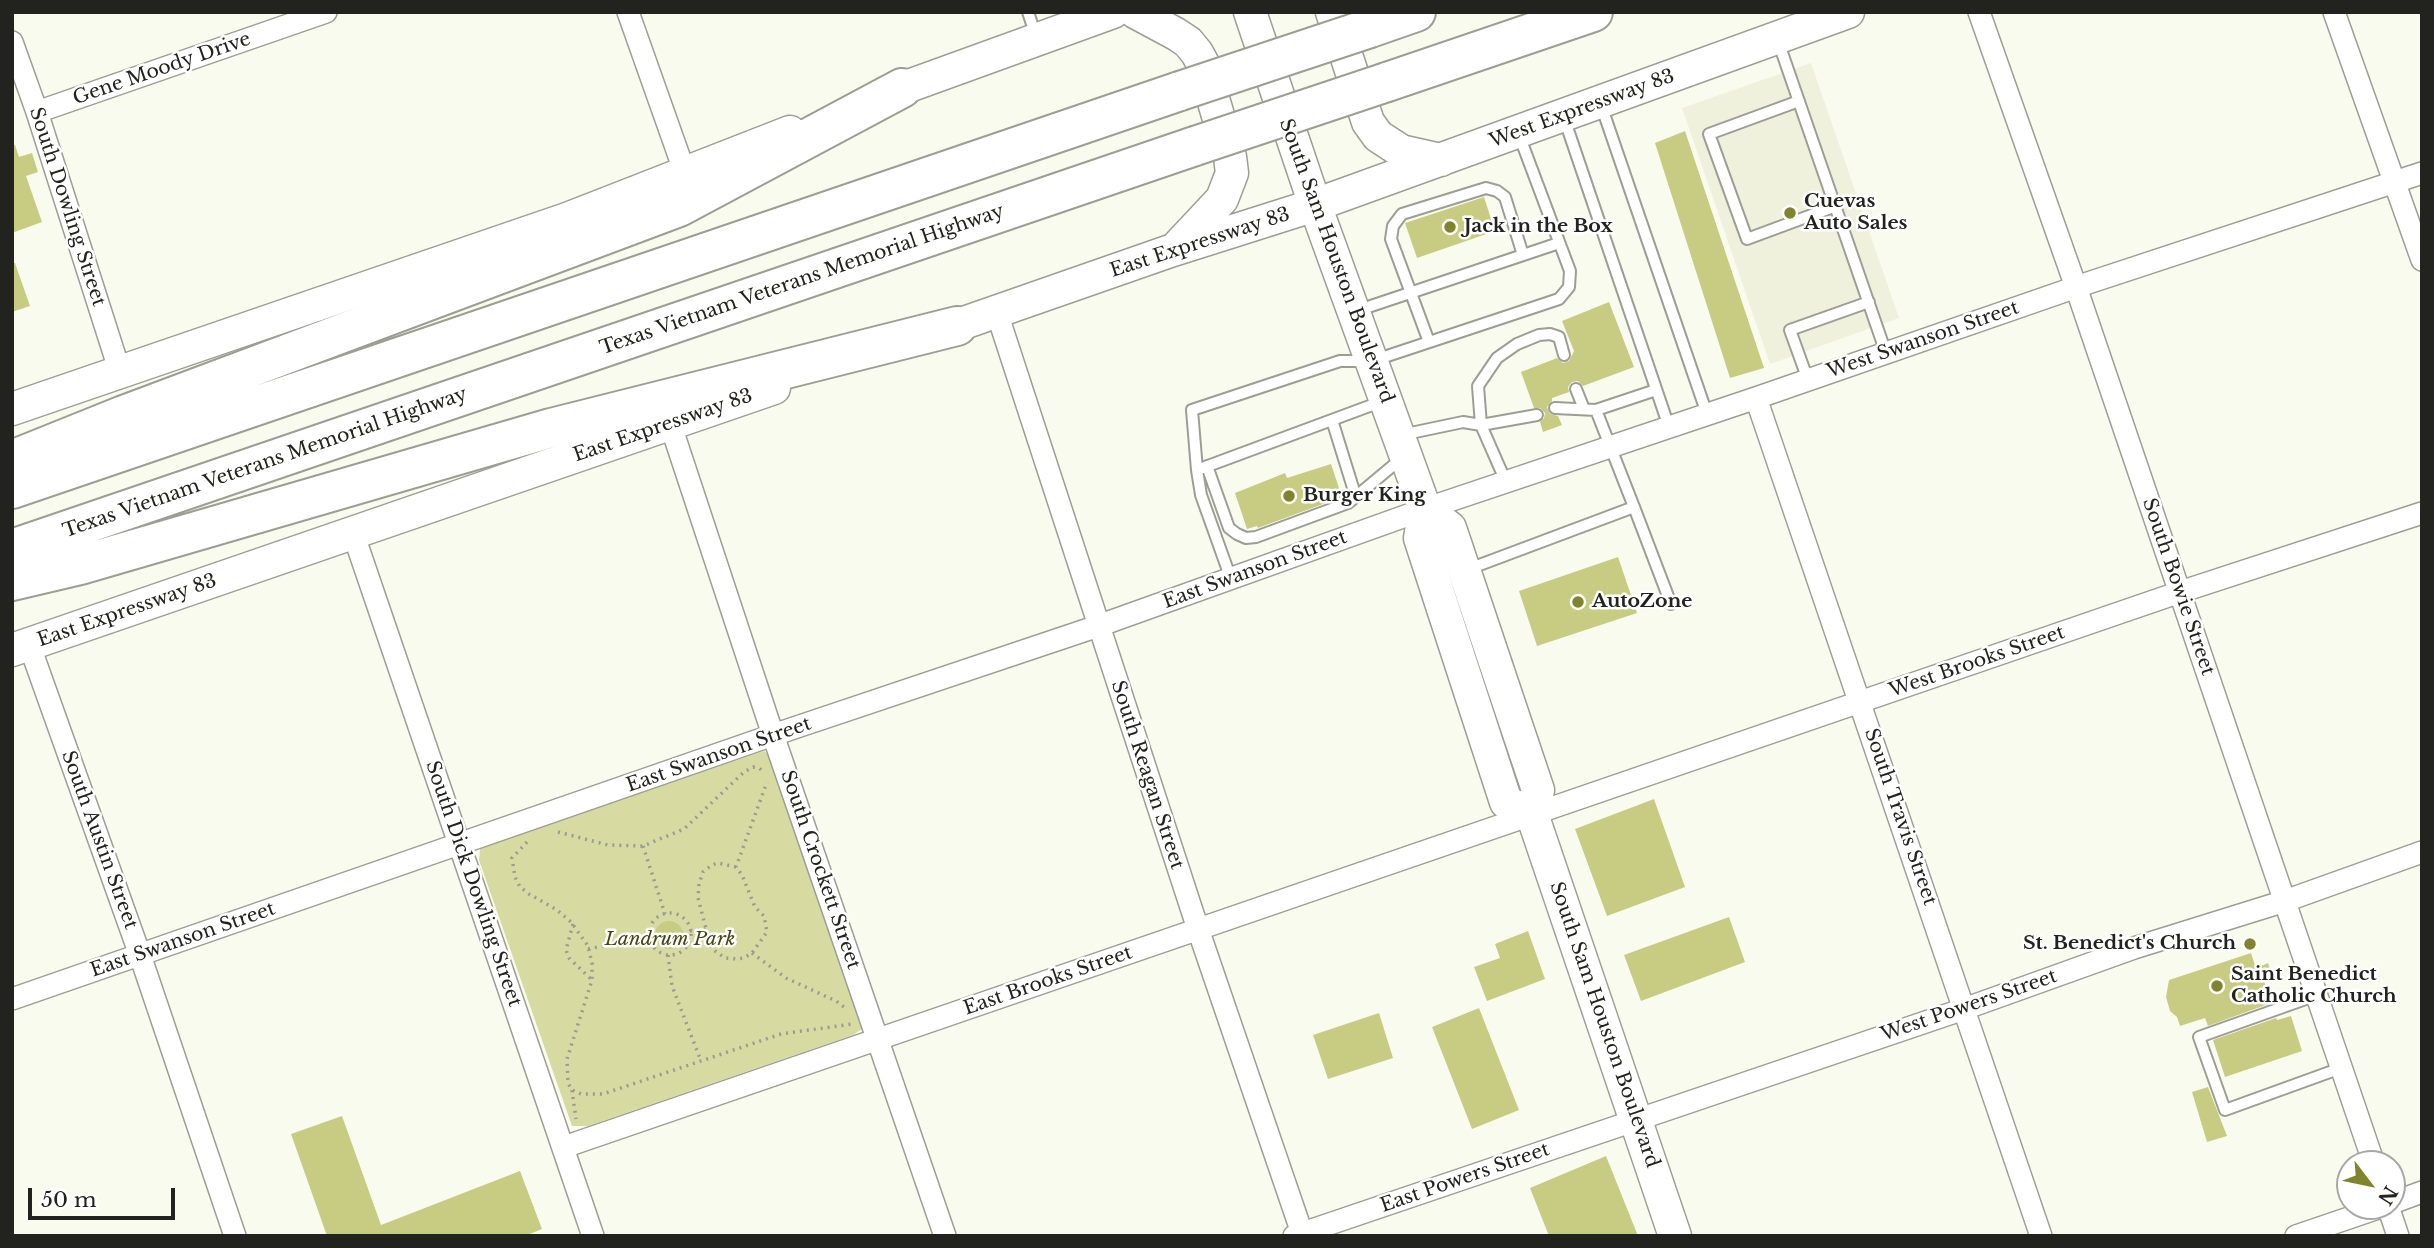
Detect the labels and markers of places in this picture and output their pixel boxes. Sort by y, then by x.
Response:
place label: Cuevas Auto Sales [1804,191,1907,235]
marker: Cuevas Auto Sales [1782,205,1798,221]
place label: Jack in the Box [1464,216,1613,238]
marker: Jack in the Box [1442,219,1458,235]
place label: Burger King [1303,485,1426,507]
marker: Burger King [1281,488,1297,504]
place label: AutoZone [1592,591,1692,613]
marker: AutoZone [1570,594,1586,610]
place label: St. Benedict's Church [2023,933,2236,955]
marker: St. Benedict's Church [2242,936,2258,952]
place label: Saint Benedict Catholic Church [2231,964,2397,1008]
marker: Saint Benedict Catholic Church [2209,978,2225,994]

